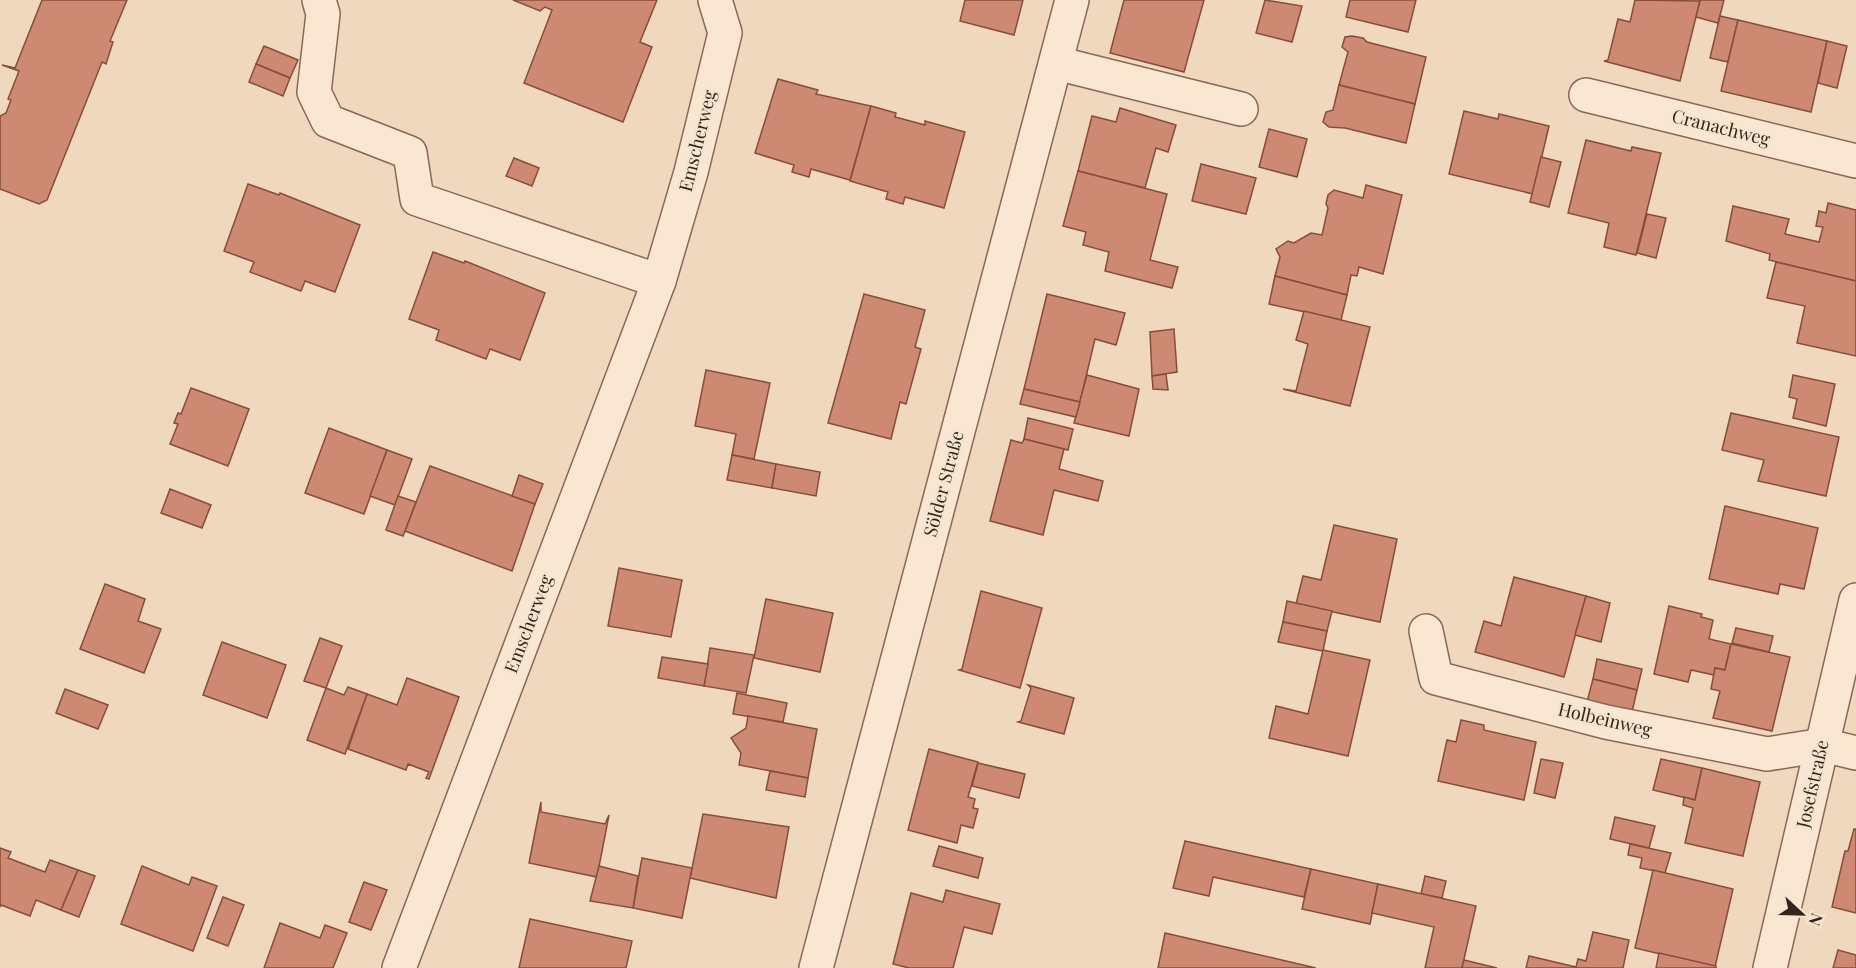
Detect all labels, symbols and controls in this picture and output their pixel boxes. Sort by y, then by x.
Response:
street label: Emscherweg [673,87,721,194]
street label: Cranachweg [1670,103,1773,151]
street label: Sölder Straße [917,428,969,539]
street label: Emscherweg [498,570,558,676]
street label: Holbeinweg [1556,697,1655,742]
street label: Josefstraße [1790,737,1834,831]
north arrow [1772,884,1832,944]
text: N [1804,911,1828,930]

